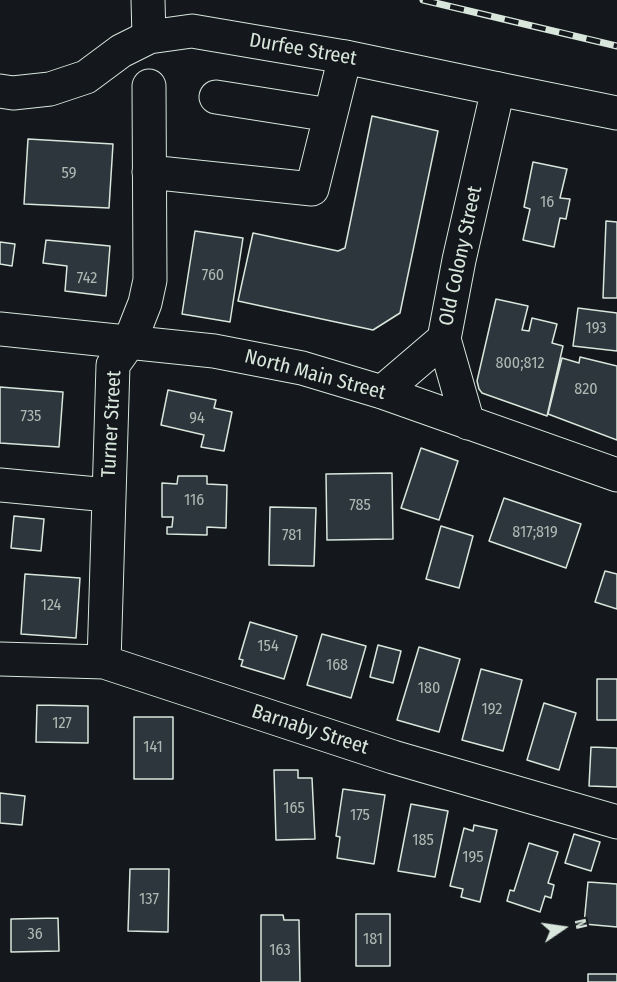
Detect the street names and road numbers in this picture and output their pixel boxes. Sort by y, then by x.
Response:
street label: Durfee Street [247,29,359,71]
street label: Old Colony Street [434,184,488,328]
street label: North Main Street [242,345,388,405]
street label: Turner Street [97,370,127,478]
street label: Barnaby Street [249,700,371,760]

